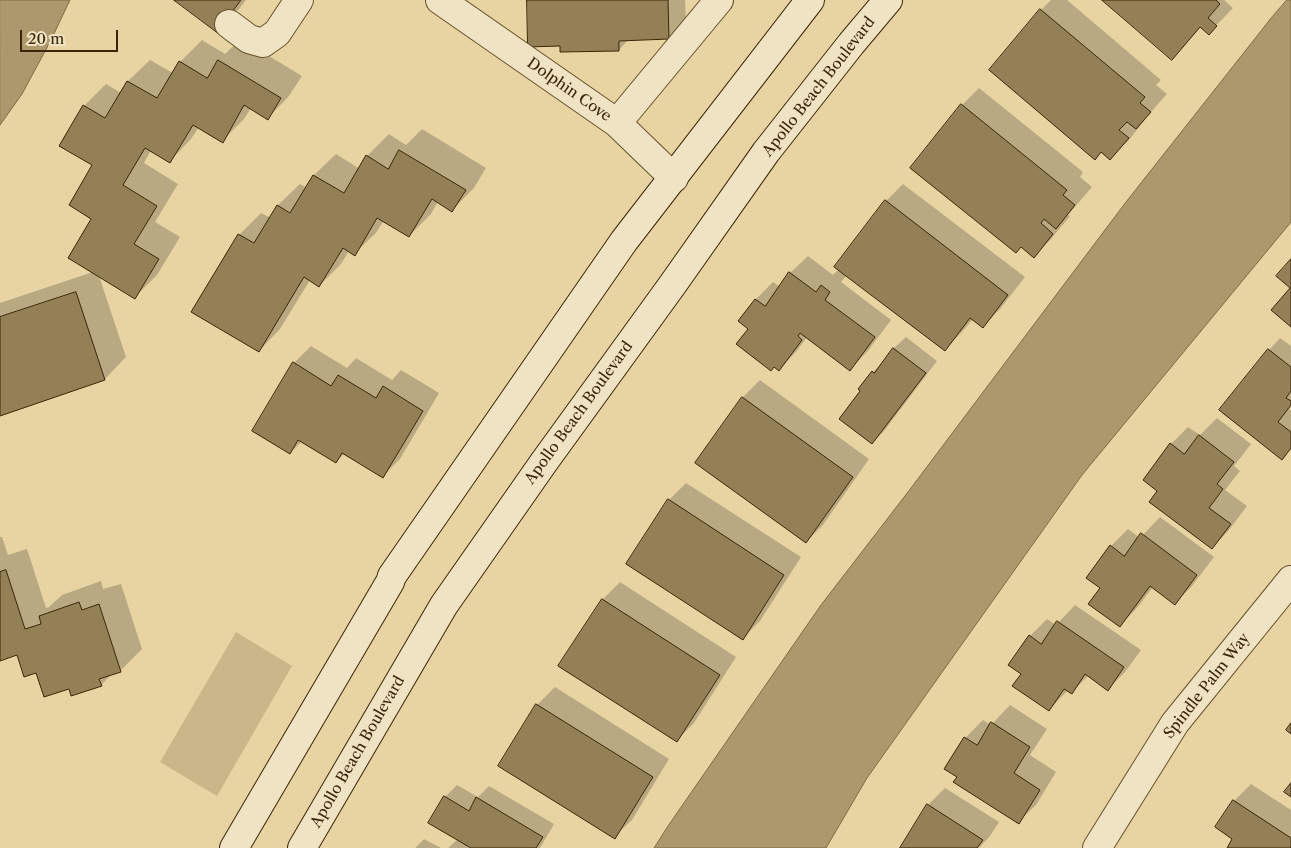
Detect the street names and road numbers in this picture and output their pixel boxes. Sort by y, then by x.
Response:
street label: Apollo Beach Boulevard [759,14,879,160]
street label: Dolphin Cove [523,54,615,126]
street label: Apollo Beach Boulevard [521,338,637,488]
street label: Spindle Palm Way [1160,630,1254,742]
street label: Apollo Beach Boulevard [307,673,409,831]

